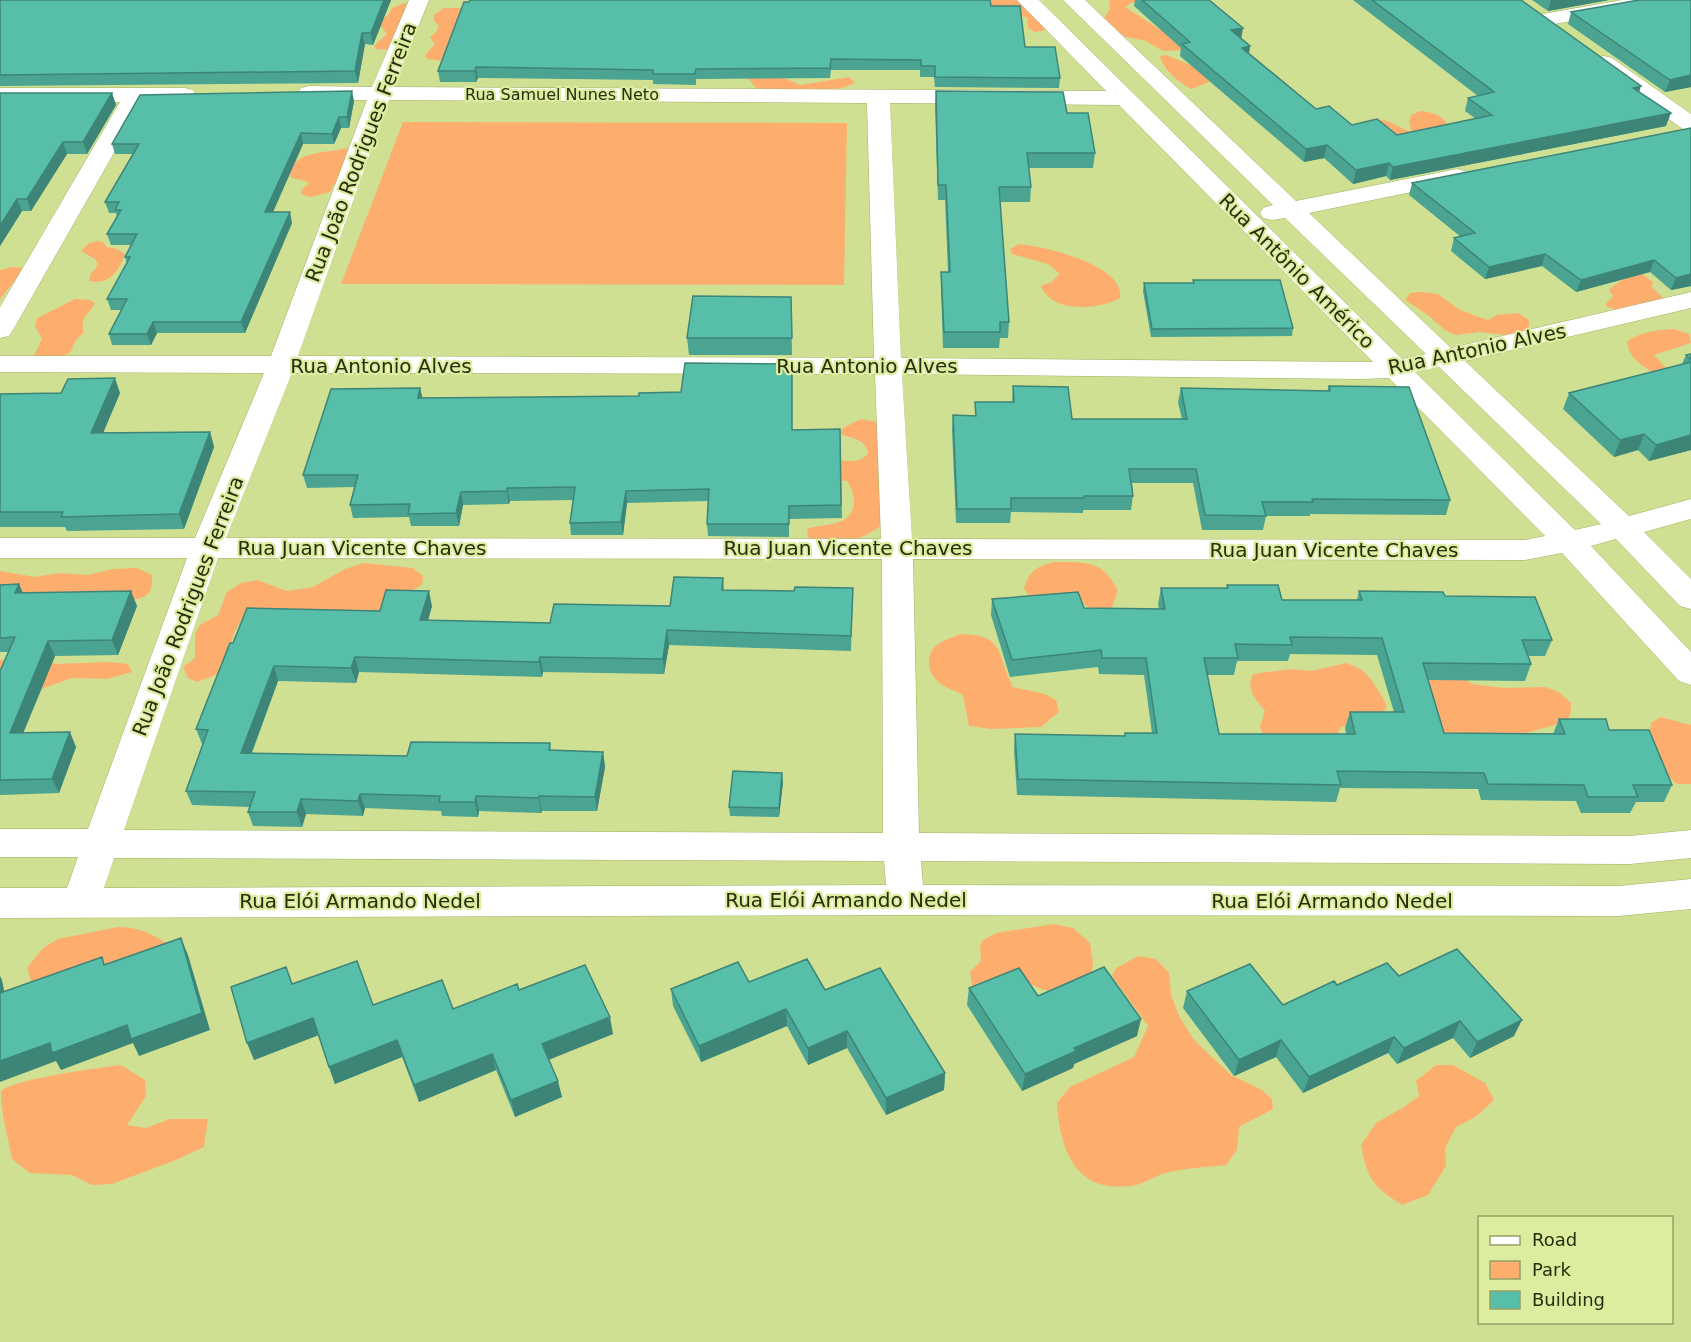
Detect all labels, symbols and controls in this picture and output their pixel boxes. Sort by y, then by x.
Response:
street label: Rua João Rodrigues Ferreira [300,19,422,285]
street label: Rua Samuel Nunes Neto [465,85,659,104]
street label: Rua Antônio Américo [1214,188,1380,354]
street label: Rua Antonio Alves [1386,318,1568,380]
street label: Rua Antonio Alves [290,354,472,378]
street label: Rua Antonio Alves [776,354,958,378]
street label: Rua João Rodrigues Ferreira [127,473,249,739]
street label: Rua Juan Vicente Chaves [238,536,486,560]
street label: Rua Juan Vicente Chaves [724,536,972,560]
street label: Rua Juan Vicente Chaves [1210,538,1458,562]
street label: Rua Elói Armando Nedel [725,888,967,912]
street label: Rua Elói Armando Nedel [239,889,481,913]
street label: Rua Elói Armando Nedel [1211,889,1453,913]
legend [1478,1216,1673,1324]
text: Road [1532,1229,1577,1250]
text: Park [1532,1259,1571,1280]
text: Building [1532,1289,1605,1310]

